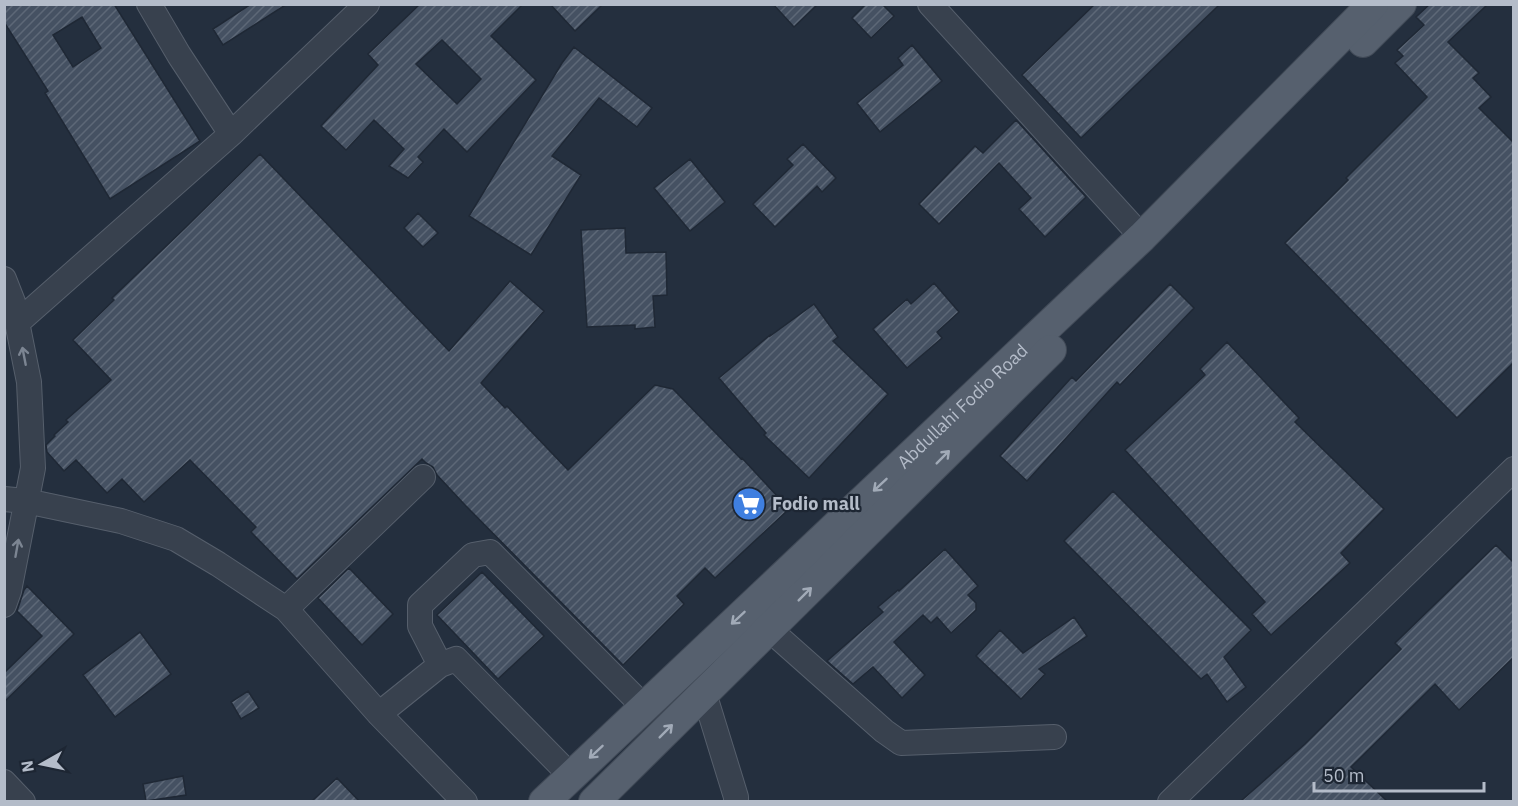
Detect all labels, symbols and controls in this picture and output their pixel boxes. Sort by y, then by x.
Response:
street label: Abdullahi Fodio Road [892,339,1033,473]
one-way arrow [18,346,29,366]
one-way arrow [936,449,951,464]
one-way arrow [872,477,887,492]
supermarket icon: Fodio mall [731,486,767,522]
place label: Fodio mall [772,492,860,515]
one-way arrow [12,539,23,559]
one-way arrow [797,586,812,601]
one-way arrow [730,611,745,626]
one-way arrow [658,723,673,738]
north arrow [12,734,72,794]
one-way arrow [589,745,604,759]
scale bar [1314,755,1484,793]
text: N [16,759,38,774]
text: 50 m [1323,764,1365,787]

